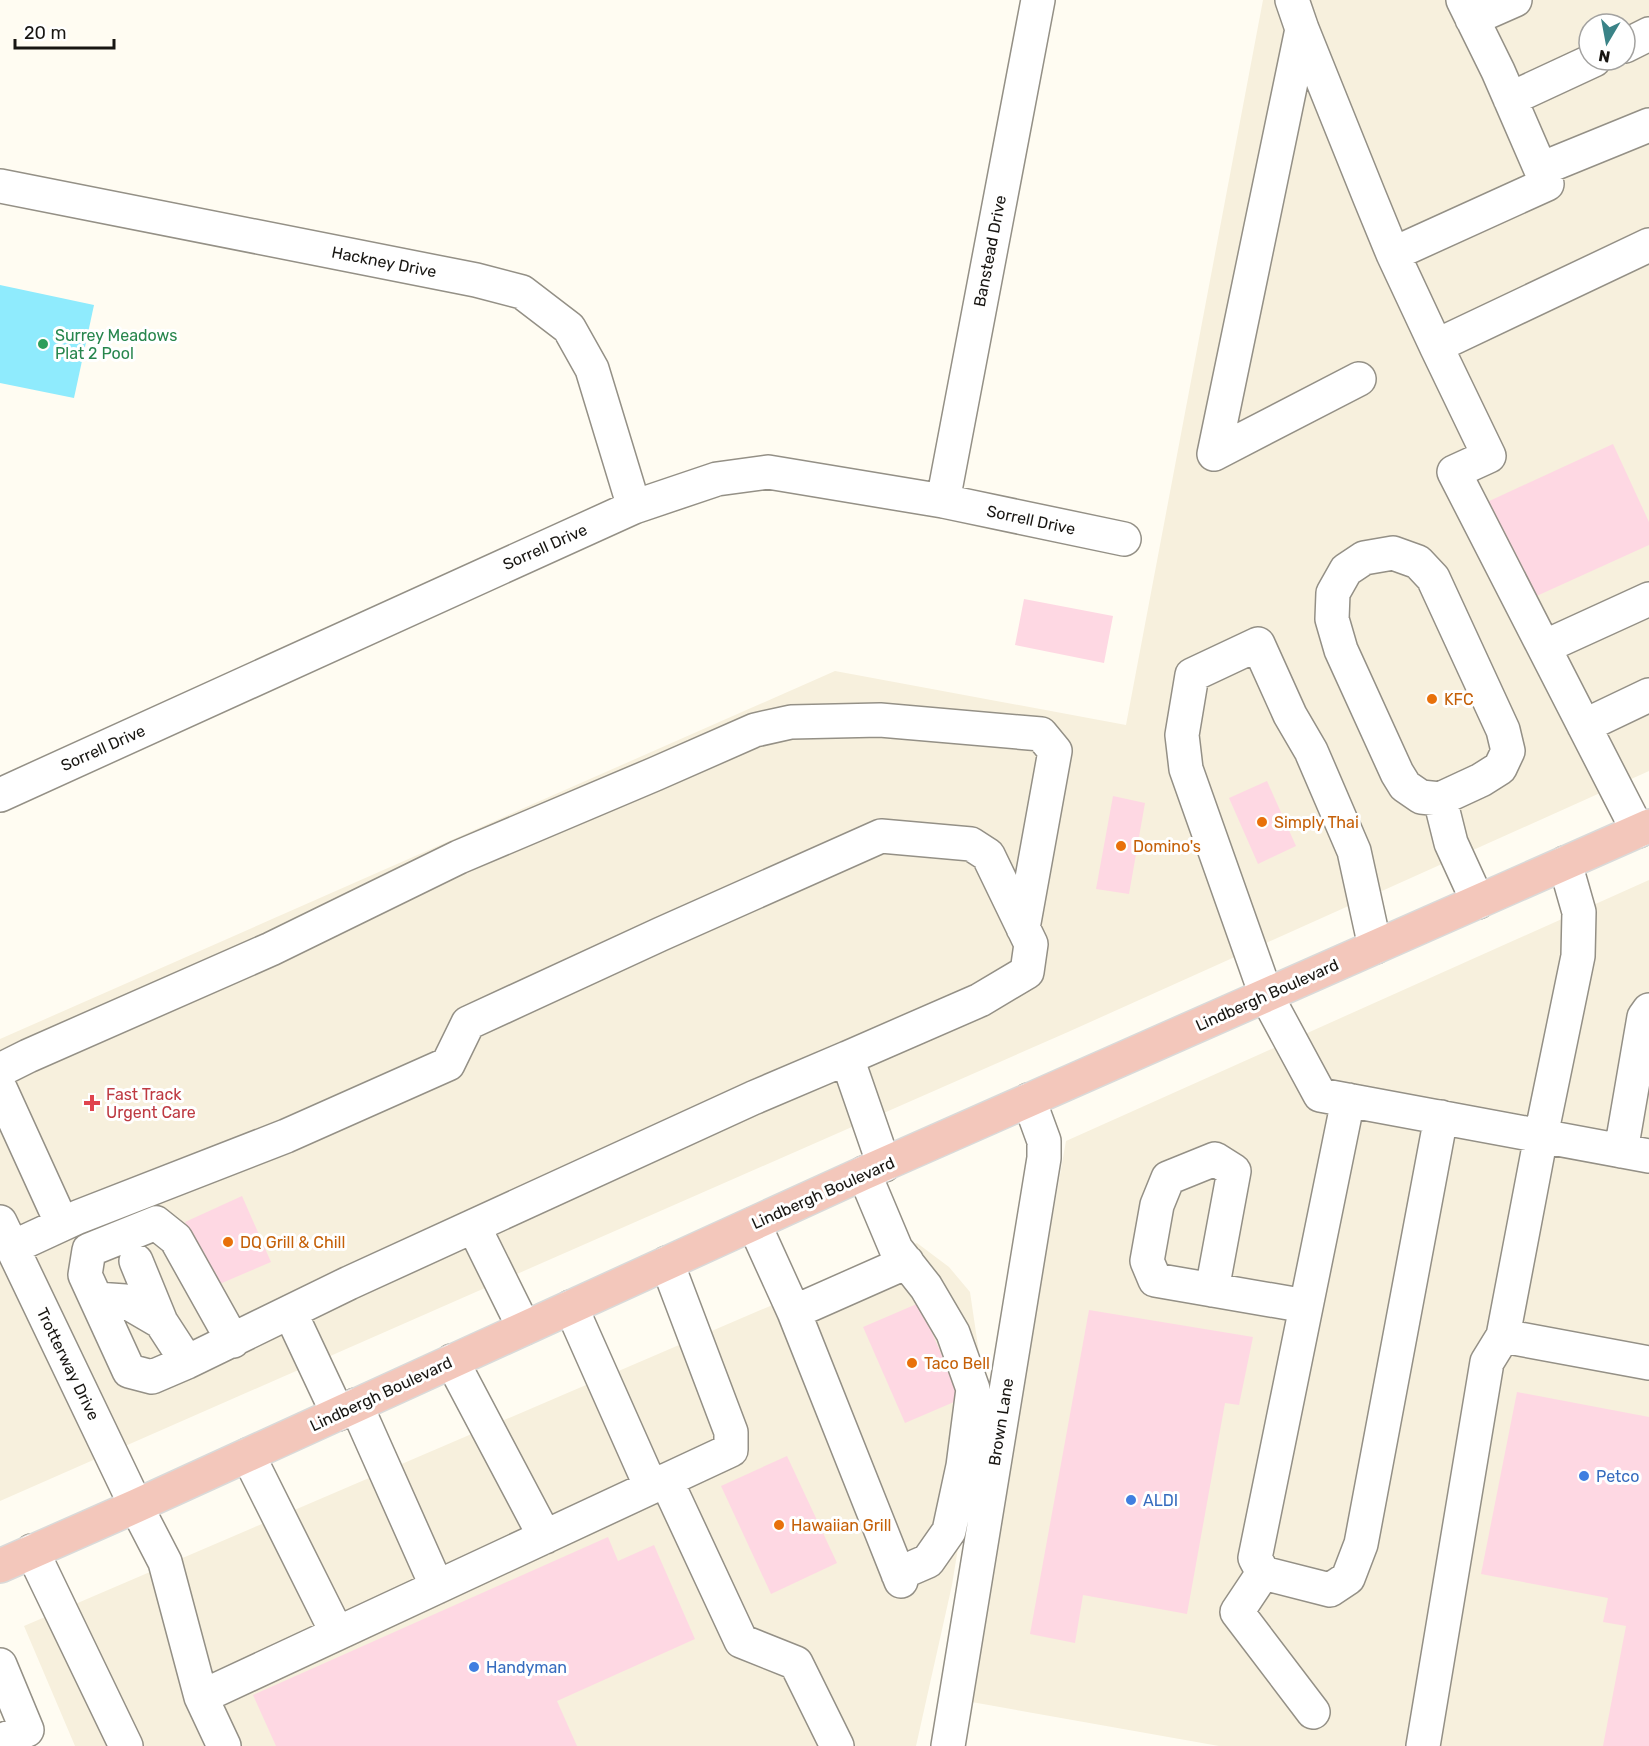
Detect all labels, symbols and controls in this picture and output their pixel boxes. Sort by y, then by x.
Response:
scale bar [15,12,114,50]
north arrow [1577,12,1637,72]
text: 20 m [24,22,66,44]
text: N [1597,46,1612,67]
street label: Banstead Drive [970,194,1010,308]
street label: Hackney Drive [330,243,438,281]
place label: Surrey Meadows Plat 2 Pool [55,326,177,363]
marker: Surrey Meadows Plat 2 Pool [36,337,50,351]
street label: Sorrell Drive [985,501,1077,539]
street label: Sorrell Drive [500,520,590,574]
place label: KFC [1444,690,1474,709]
marker: KFC [1425,692,1439,706]
street label: Sorrell Drive [58,721,148,775]
place label: Simply Thai [1274,813,1359,832]
marker: Simply Thai [1255,815,1269,829]
place label: Domino's [1133,837,1201,856]
marker: Domino's [1114,839,1128,853]
street label: Lindbergh Boulevard [1193,955,1341,1035]
place label: Fast Track Urgent Care [106,1085,196,1122]
marker: Fast Track Urgent Care [83,1094,101,1112]
street label: Lindbergh Boulevard [749,1153,897,1233]
place label: DQ Grill & Chill [240,1233,345,1252]
marker: DQ Grill & Chill [221,1235,235,1249]
street label: Trotterway Drive [33,1305,103,1423]
street label: Lindbergh Boulevard [307,1353,455,1435]
place label: Taco Bell [924,1354,990,1373]
marker: Taco Bell [905,1356,919,1370]
street label: Brown Lane [985,1377,1017,1467]
place label: Petco [1596,1467,1639,1486]
marker: Petco [1577,1469,1591,1483]
place label: ALDI [1143,1491,1178,1510]
marker: ALDI [1124,1493,1138,1507]
place label: Hawaiian Grill [791,1516,891,1535]
marker: Hawaiian Grill [772,1518,786,1532]
place label: Handyman [486,1658,567,1677]
marker: Handyman [467,1660,481,1674]

